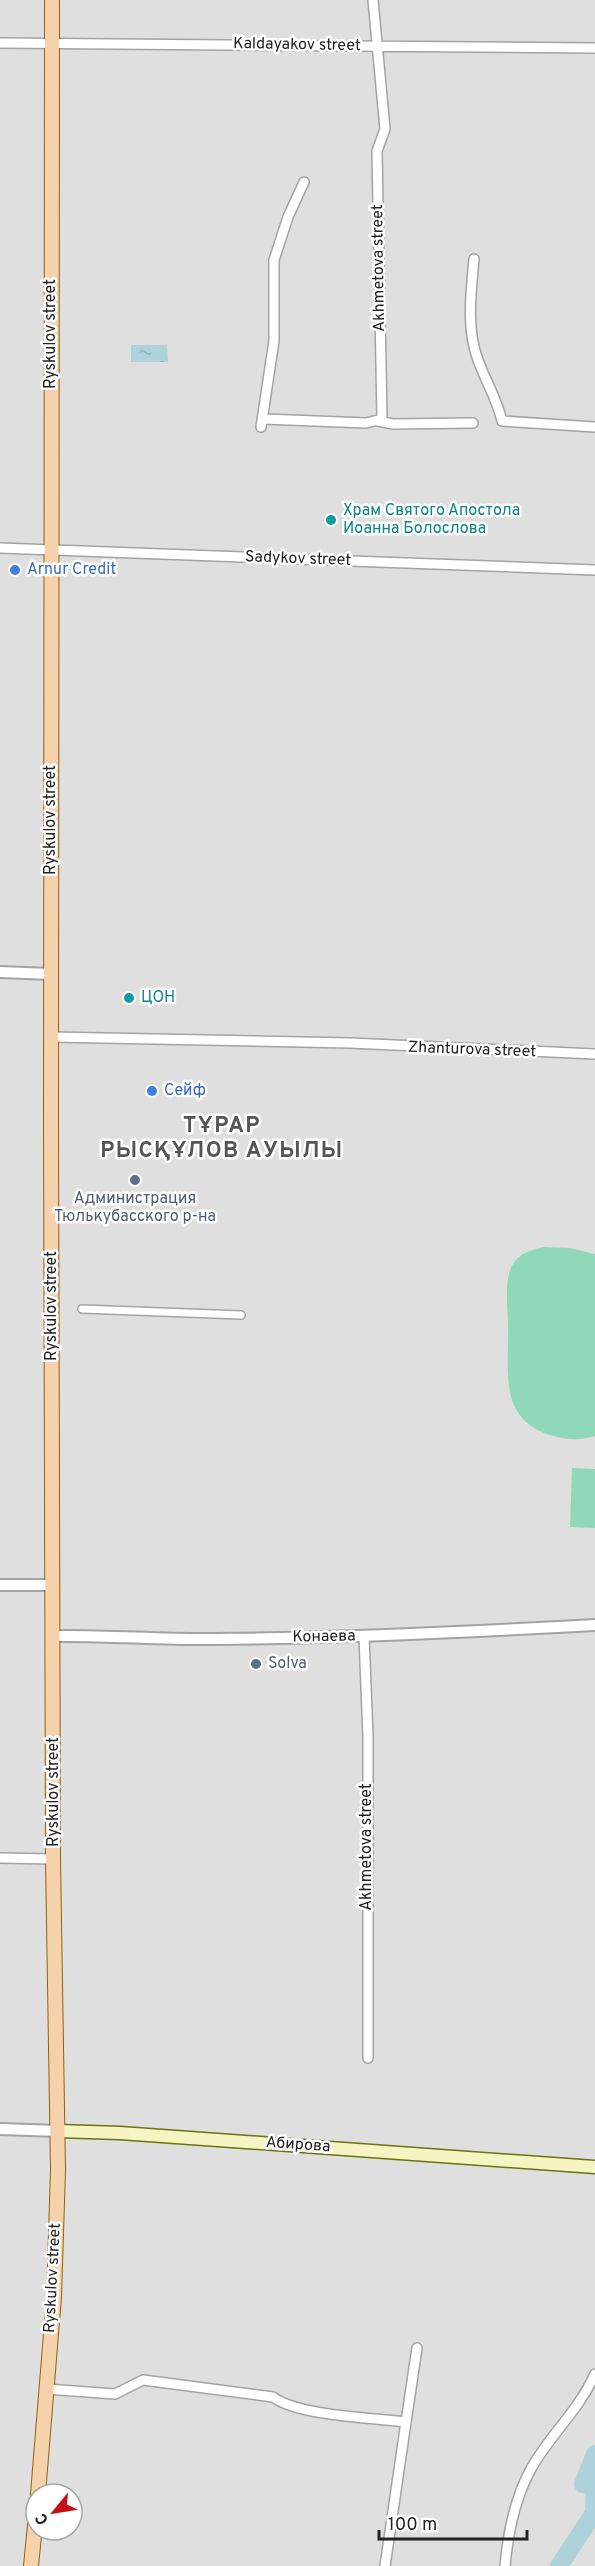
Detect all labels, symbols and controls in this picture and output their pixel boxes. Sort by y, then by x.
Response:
street label: Kaldayakov street [233,34,361,56]
street label: Akhmetova street [368,204,390,332]
street label: Ryskulov street [41,279,61,389]
place label: Храм Святого Апостола Иоанна Болослова [343,501,520,539]
marker: Храм Святого Апостола Иоанна Болослова [324,513,338,527]
street label: Sadykov street [244,547,352,571]
place label: Arnur Credit [27,560,116,580]
marker: Arnur Credit [8,563,22,577]
street label: Ryskulov street [41,765,61,875]
place label: ЦОН [141,988,175,1008]
marker: ЦОН [122,991,136,1005]
street label: Zhanturova street [408,1038,536,1062]
place label: Сейф [164,1081,206,1101]
marker: Сейф [145,1084,159,1098]
district label: ТҰРАР РЫСҚҰЛОВ АУЫЛЫ [100,1113,344,1165]
marker: Администрация Тюлькубасского р-на [128,1173,142,1187]
place label: Администрация Тюлькубасского р-на [54,1189,216,1227]
street label: Ryskulov street [42,1251,62,1361]
street label: Конаева [292,1626,356,1648]
place label: Solva [268,1654,307,1674]
marker: Solva [249,1657,263,1671]
street label: Ryskulov street [44,1737,64,1847]
street label: Akhmetova street [357,1783,377,1911]
street label: Абирова [265,2133,331,2157]
street label: Ryskulov street [40,2222,66,2334]
north arrow [24,2482,84,2542]
scale bar [379,2503,528,2541]
text: С [32,2509,54,2528]
text: 100 m [388,2514,437,2537]

